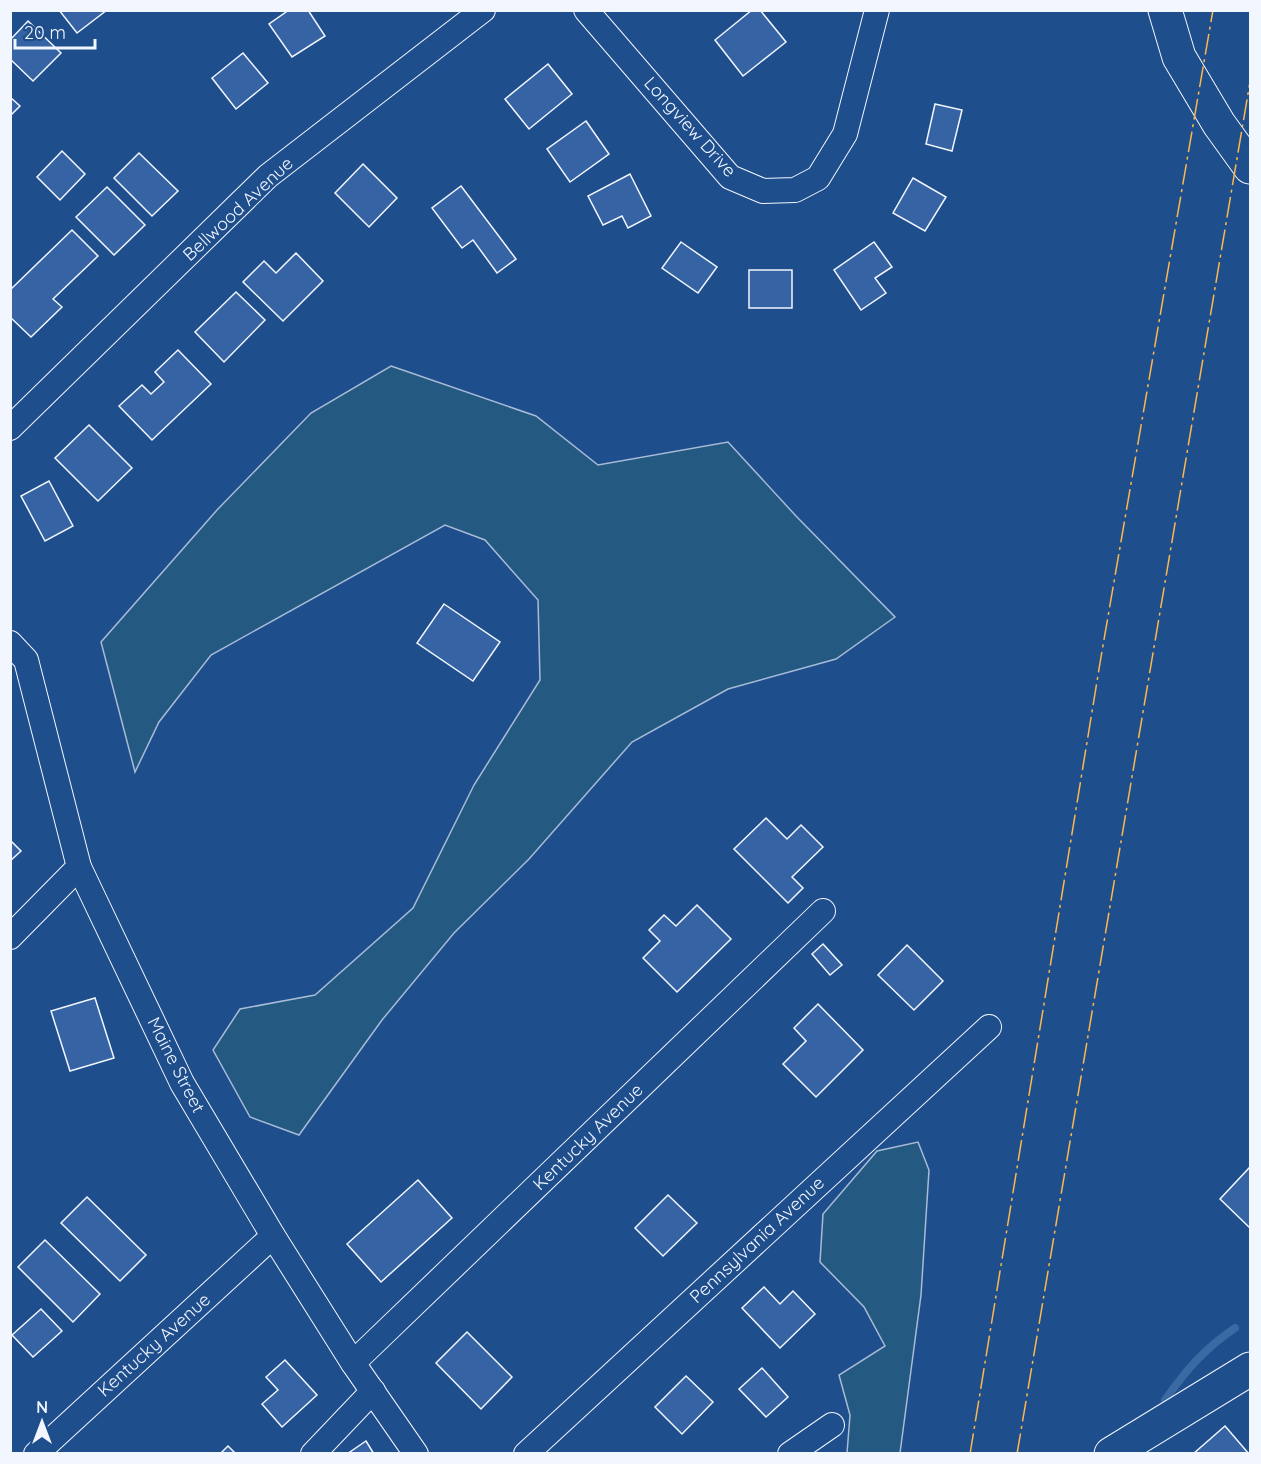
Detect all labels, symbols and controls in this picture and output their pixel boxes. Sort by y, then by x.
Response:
scale bar [15,12,94,50]
text: 20 m [24,21,66,44]
street label: Longview Drive [639,72,742,182]
street label: Bellwood Avenue [178,152,298,266]
street label: Maine Street [143,1013,210,1116]
street label: Kentucky Avenue [528,1078,648,1195]
street label: Pennsylvania Avenue [684,1171,829,1308]
street label: Kentucky Avenue [92,1288,215,1401]
north arrow [12,1392,72,1452]
text: N [36,1397,48,1417]

